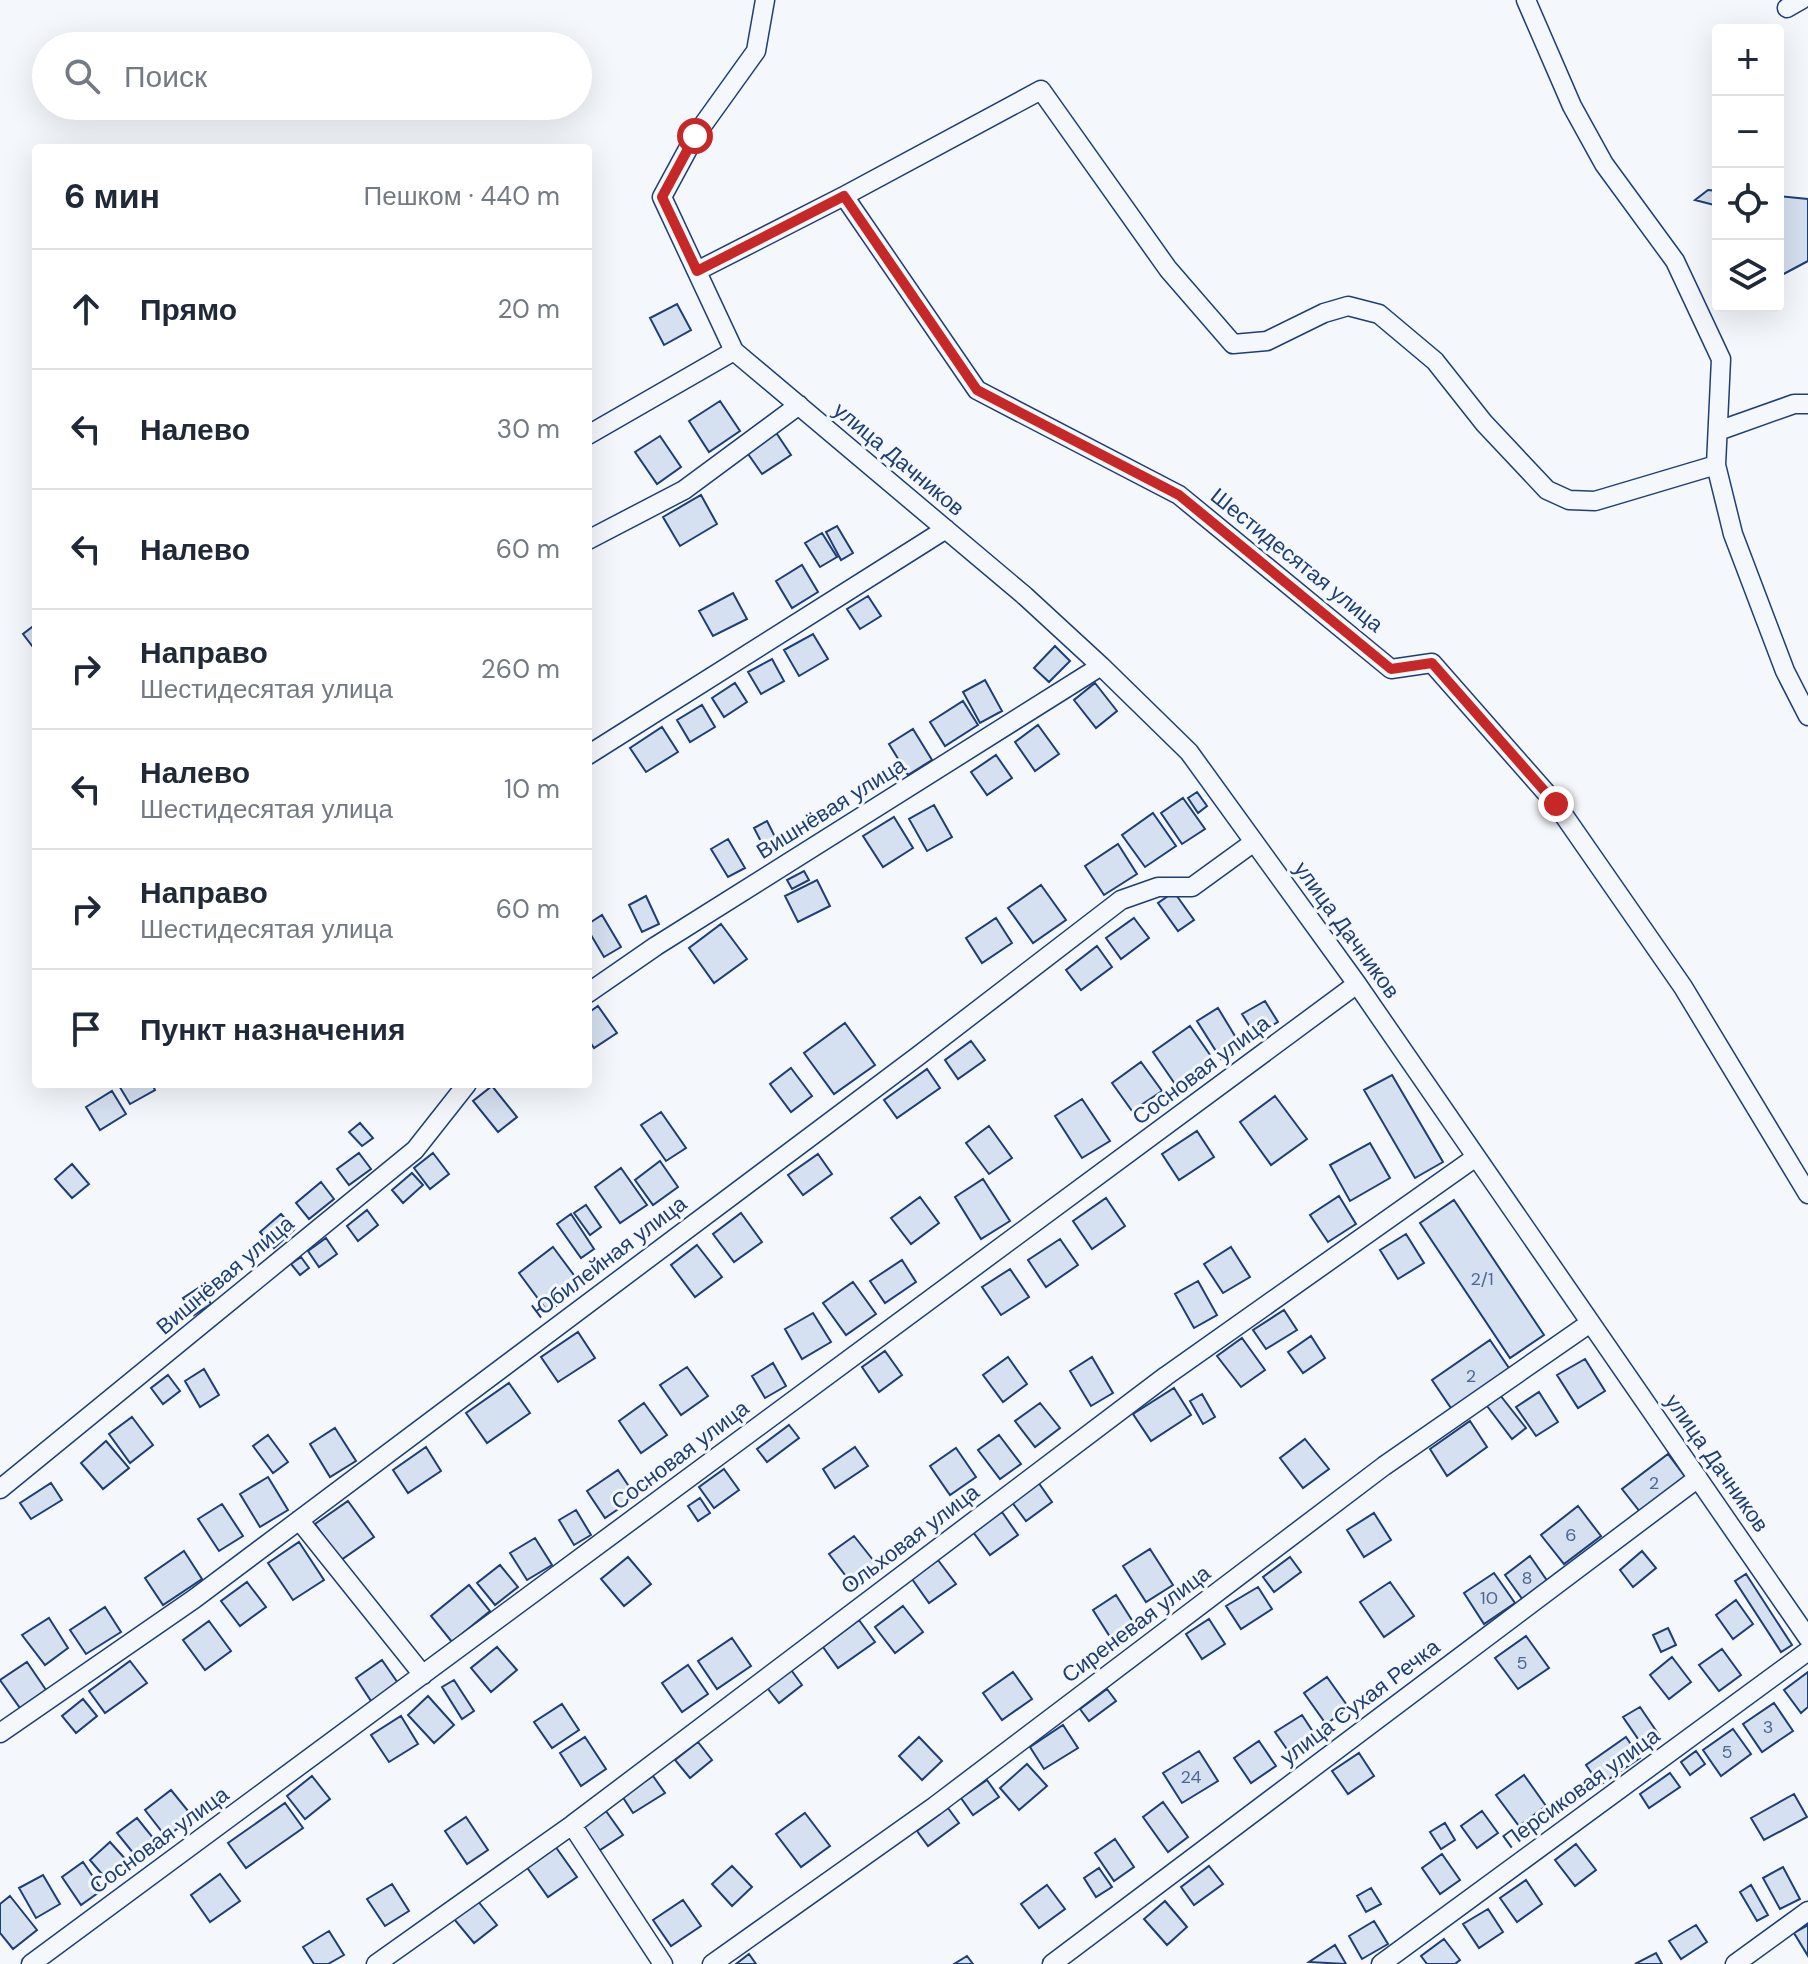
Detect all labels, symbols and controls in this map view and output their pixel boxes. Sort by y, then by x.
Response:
map controls [1712,24,1784,312]
button: + [1712,24,1784,96]
search box [32,32,592,120]
icon: search [60,54,104,98]
text: Поиск [124,57,207,96]
button: − [1712,96,1784,168]
route start [677,118,713,154]
button: locate [1712,168,1784,240]
text: 6 мин [64,174,160,219]
text: Пешком · 440 m [364,179,560,213]
button: layers [1712,240,1784,312]
icon: ahead [64,287,108,331]
text: Прямо [140,290,237,329]
text: 20 m [497,292,560,326]
street label: улица Дачников [827,396,971,522]
icon: left [64,407,108,451]
text: Налево [140,410,250,449]
text: 30 m [497,412,560,446]
street label: Шестидесятая улица [1205,481,1390,639]
icon: left [64,527,108,571]
text: Налево [140,530,250,569]
text: 60 m [496,532,560,566]
text: Направо [140,633,268,672]
icon: right [64,647,108,691]
text: 260 m [481,652,560,686]
text: Шестидесятая улица [140,672,393,706]
street label: Вишнёвая улица [751,750,912,866]
text: Налево [140,753,250,792]
icon: left [64,767,108,811]
text: 10 m [504,772,560,806]
route end [1538,786,1574,822]
text: Шестидесятая улица [140,792,393,826]
street label: улица Дачников [1287,856,1407,1004]
text: Направо [140,873,268,912]
icon: right [64,887,108,931]
text: 60 m [496,892,560,926]
text: Шестидесятая улица [140,912,393,946]
icon: arrive [64,1007,108,1051]
street label: Сосновая улица [1126,1008,1276,1131]
text: Пункт назначения [140,1010,405,1049]
street label: Юбилейная улица [526,1189,693,1325]
street label: Вишнёвая улица [150,1208,300,1341]
house number: 2/1 [1470,1267,1494,1291]
house number: 2 [1466,1364,1476,1388]
street label: улица Дачников [1658,1388,1776,1538]
street label: Сосновая улица [605,1393,755,1516]
house number: 2 [1649,1471,1659,1495]
street label: Ольховая улица [835,1477,986,1601]
house number: 6 [1565,1523,1577,1547]
street label: Сиреневая улица [1056,1558,1217,1689]
house number: 8 [1522,1566,1532,1590]
house number: 10 [1480,1586,1498,1610]
street label: улица Сухая Речка [1274,1632,1446,1772]
house number: 5 [1517,1651,1527,1675]
house number: 3 [1763,1715,1773,1739]
street label: Персиковая улица [1497,1721,1666,1855]
house number: 5 [1722,1740,1732,1764]
house number: 24 [1181,1765,1202,1789]
street label: Сосновая улица [84,1779,235,1900]

